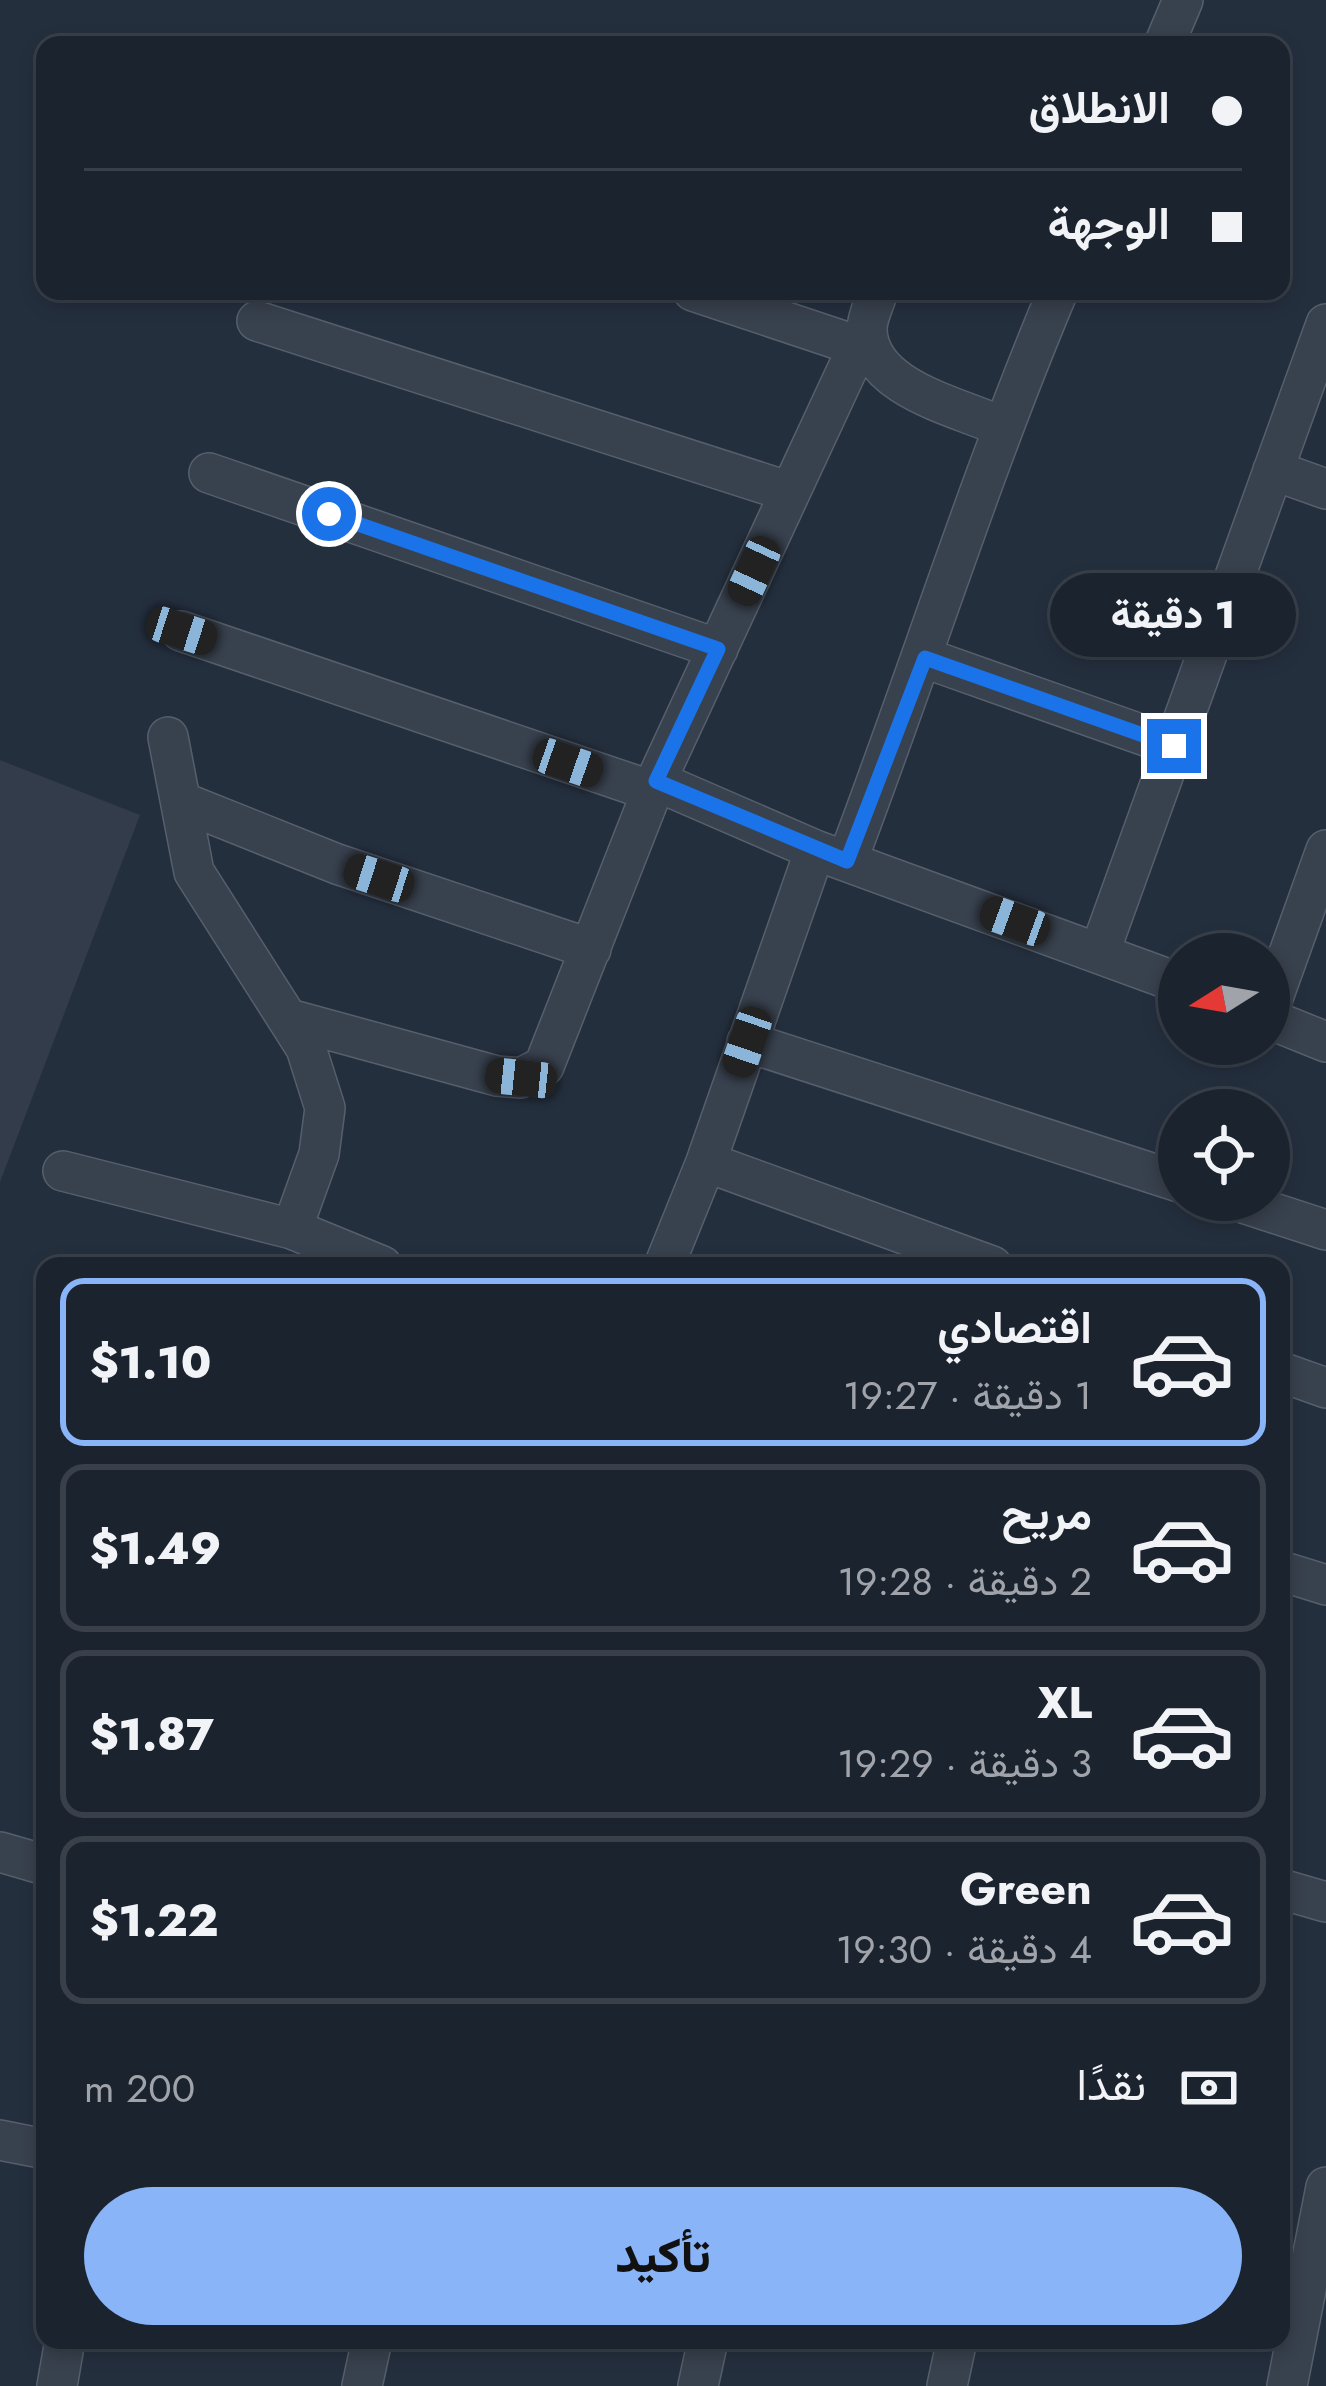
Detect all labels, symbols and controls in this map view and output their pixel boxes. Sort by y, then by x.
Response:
text: الانطلاق [1029,75,1170,140]
text: الوجهة [1048,191,1170,256]
route start [302,487,356,541]
car [722,531,786,611]
callout: 1 دقيقة [1051,572,1297,656]
text: 1 دقيقة [1111,586,1235,643]
car [142,603,222,659]
route end [1147,719,1201,773]
car [528,734,608,792]
car [339,850,419,906]
car [975,892,1055,950]
north arrow [1158,933,1290,1065]
map controls [1158,933,1290,1221]
car [718,1002,776,1082]
car [483,1056,559,1100]
button: locate [1158,1089,1290,1221]
text: اقتصادي [937,1295,1092,1360]
icon: car [1128,1308,1236,1416]
text: $1.10 [90,1330,211,1395]
text: 1 دقيقة · 19:27 [843,1367,1092,1424]
text: مريح [1001,1481,1092,1546]
icon: car [1128,1494,1236,1602]
text: $1.49 [90,1516,221,1581]
text: 2 دقيقة · 19:28 [838,1553,1092,1610]
text: XL [1037,1670,1092,1735]
icon: car [1128,1680,1236,1788]
text: $1.87 [90,1702,214,1767]
text: 3 دقيقة · 19:29 [837,1735,1092,1792]
text: Green [960,1856,1092,1921]
icon: car [1128,1866,1236,1974]
text: $1.22 [90,1888,218,1953]
text: 4 دقيقة · 19:30 [836,1921,1092,1978]
text: نقدًا [1076,2052,1146,2117]
icon: cash [1176,2055,1242,2121]
text: 200 m [84,2060,195,2117]
button: تأكيد [84,2187,1242,2325]

